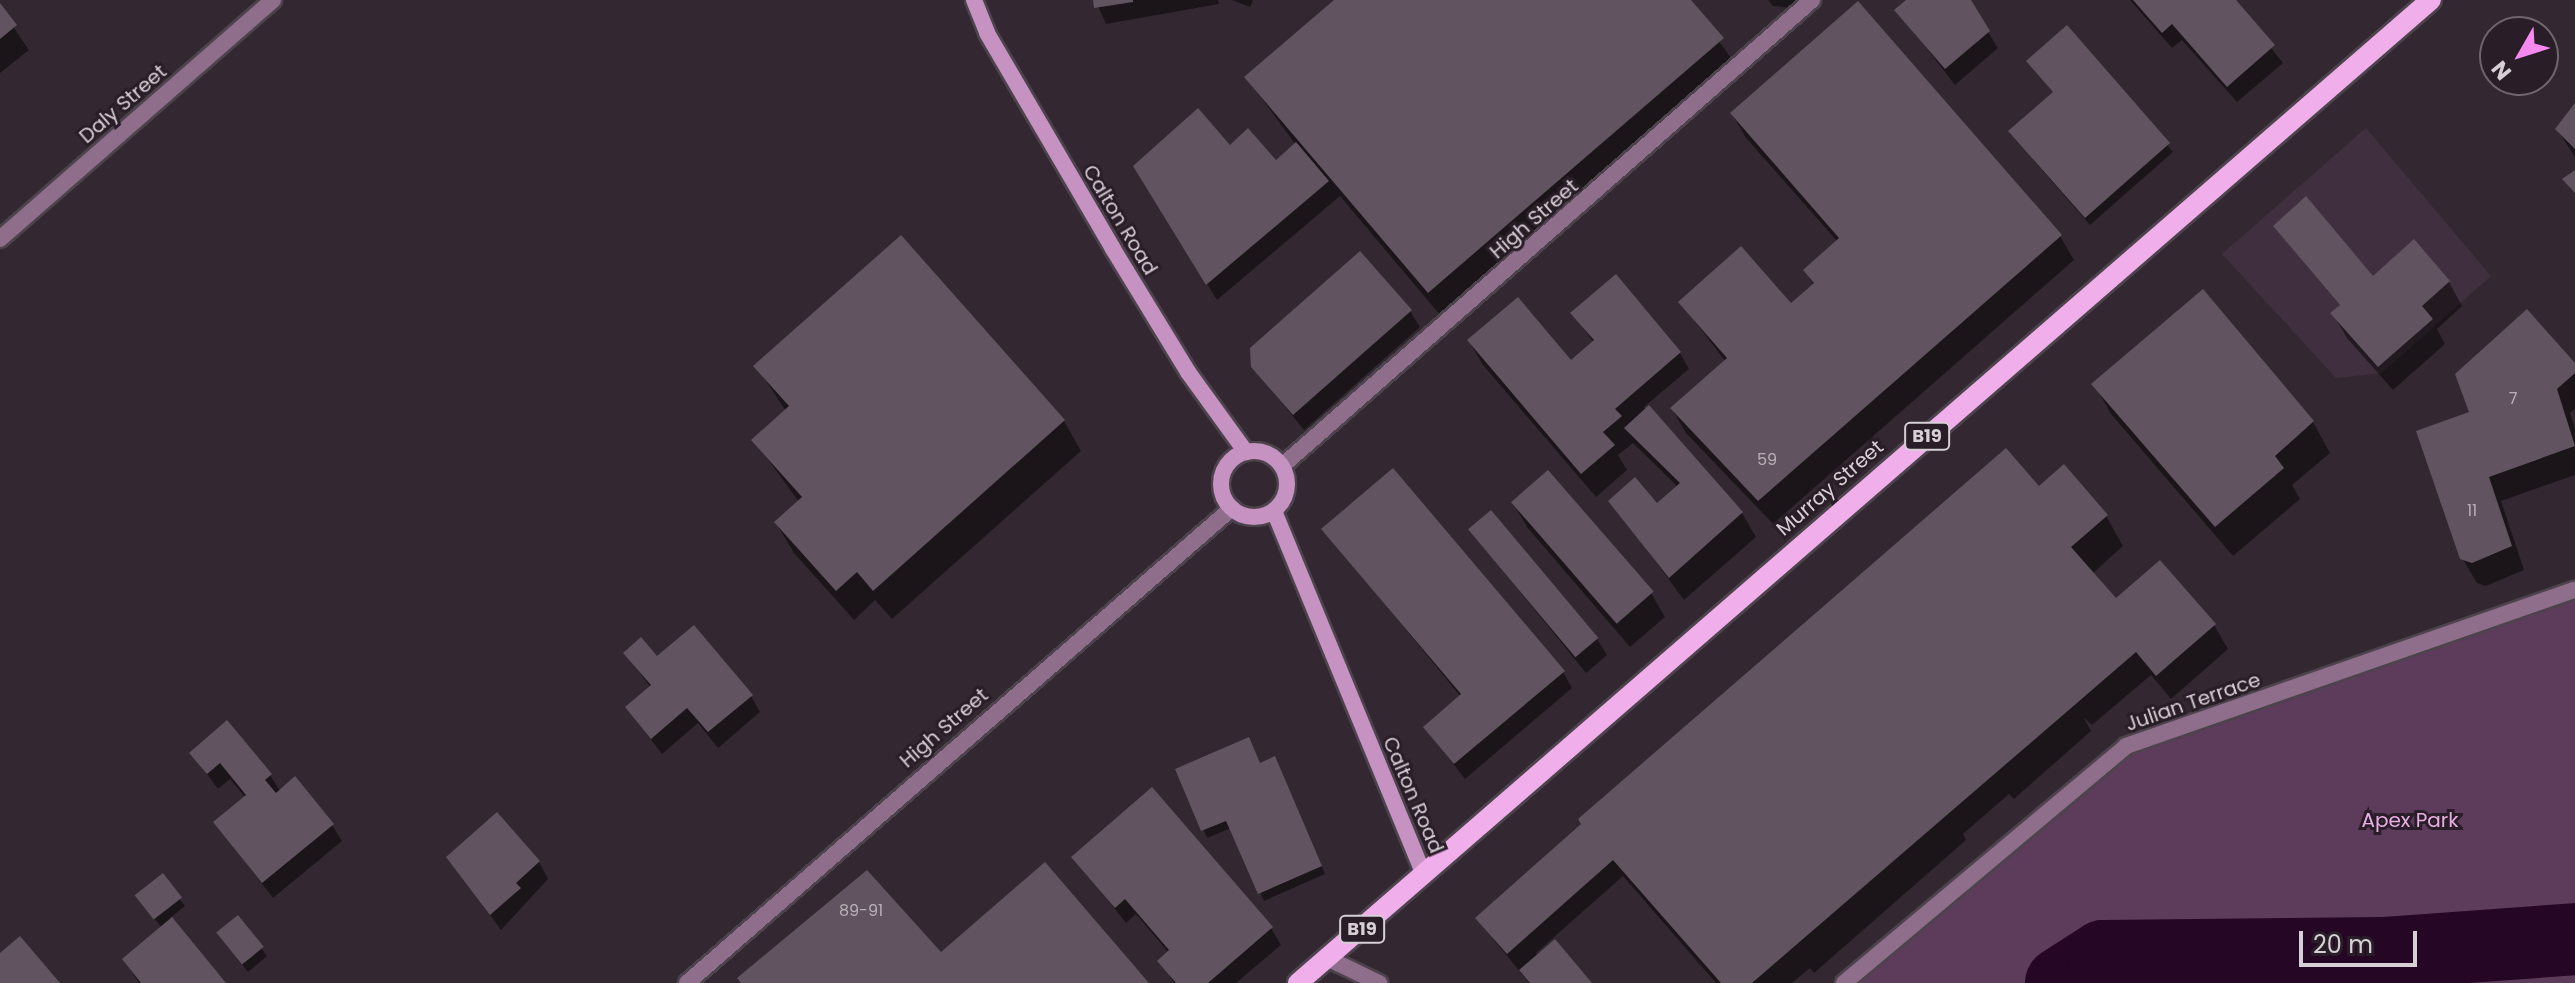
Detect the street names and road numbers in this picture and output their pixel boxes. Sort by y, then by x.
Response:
street label: Daly Street [74,60,172,148]
street label: Calton Road [1078,161,1162,279]
street label: High Street [1485,174,1583,264]
road number: B19 [1903,422,1951,450]
street label: Murray Street [1772,435,1888,541]
street label: Julian Terrace [2122,668,2264,736]
street label: High Street [895,683,993,773]
street label: Calton Road [1378,733,1448,857]
road number: B19 [1338,915,1386,943]

